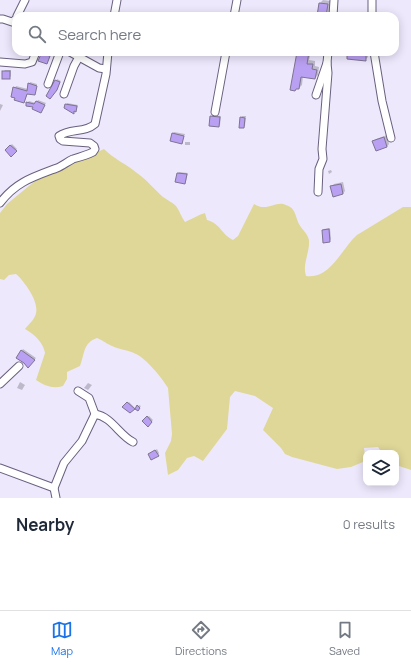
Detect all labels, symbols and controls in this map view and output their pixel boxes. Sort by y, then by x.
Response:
search box [12,12,399,56]
icon: search [26,23,48,45]
text: Search here [58,24,141,45]
map controls [363,450,399,486]
button: layers [363,450,399,486]
text: Nearby [16,513,74,536]
text: 0 results [343,515,395,533]
tab: Map [51,619,73,658]
tab: Directions [175,619,227,658]
tab: Saved [329,619,360,658]

